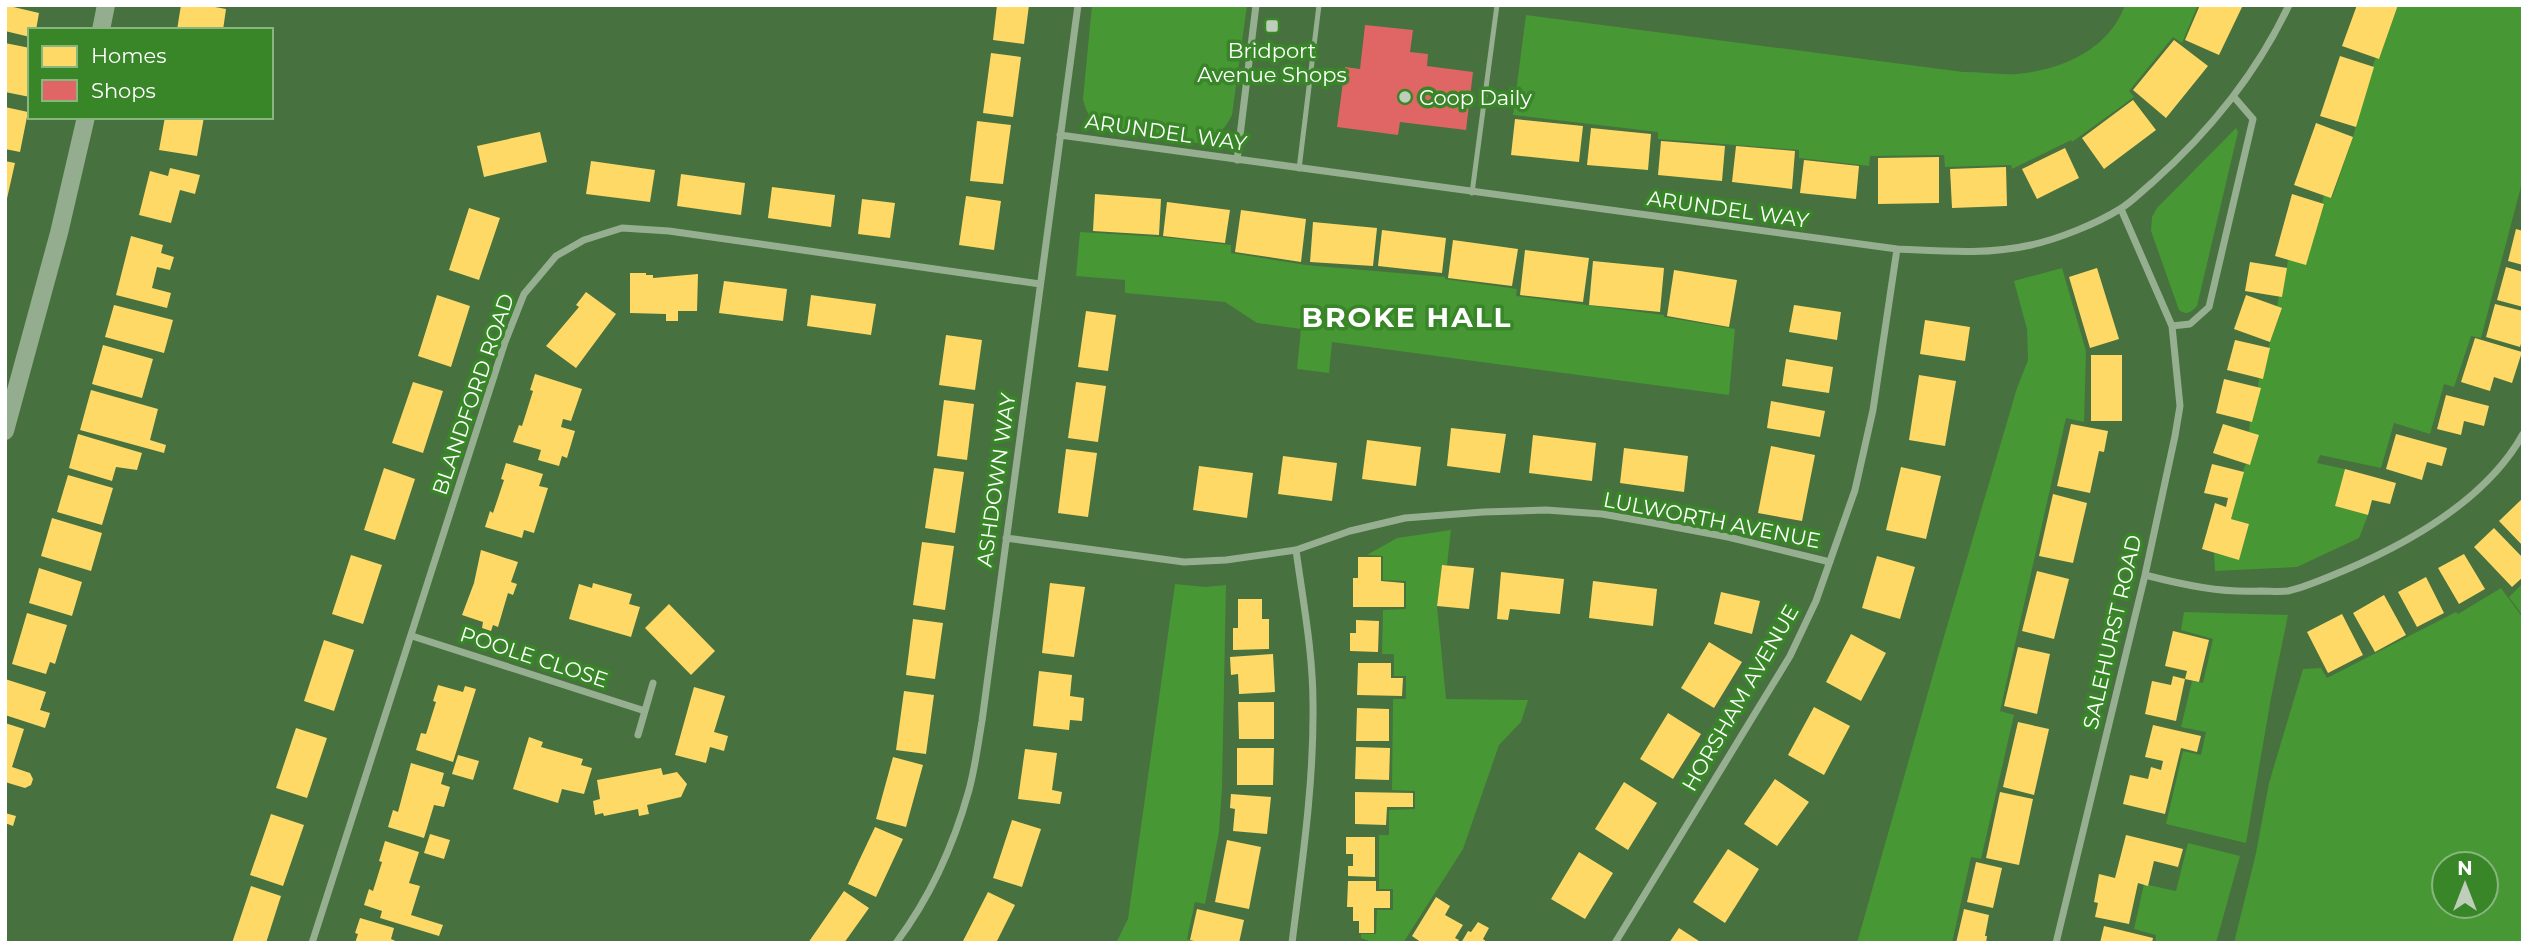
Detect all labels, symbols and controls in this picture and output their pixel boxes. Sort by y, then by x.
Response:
marker: Bridport Avenue Shops [1264,18,1280,34]
legend [28,28,273,119]
place label: Bridport Avenue Shops [1197,38,1347,87]
text: Homes [91,43,166,68]
text: Shops [91,78,156,103]
place label: Coop Daily [1419,85,1532,110]
marker: Coop Daily [1397,89,1413,105]
street label: ARUNDEL WAY [1083,108,1249,156]
street label: ARUNDEL WAY [1645,185,1811,233]
street label: BLANDFORD ROAD [427,290,519,498]
district label: BROKE HALL [1302,300,1512,334]
street label: ASHDOWN WAY [971,391,1021,568]
street label: LULWORTH AVENUE [1601,487,1823,553]
street label: SALEHURST ROAD [2077,532,2147,732]
street label: HORSHAM AVENUE [1676,600,1804,796]
street label: POOLE CLOSE [457,621,611,693]
north arrow [2430,850,2500,920]
text: N [2457,857,2473,880]

